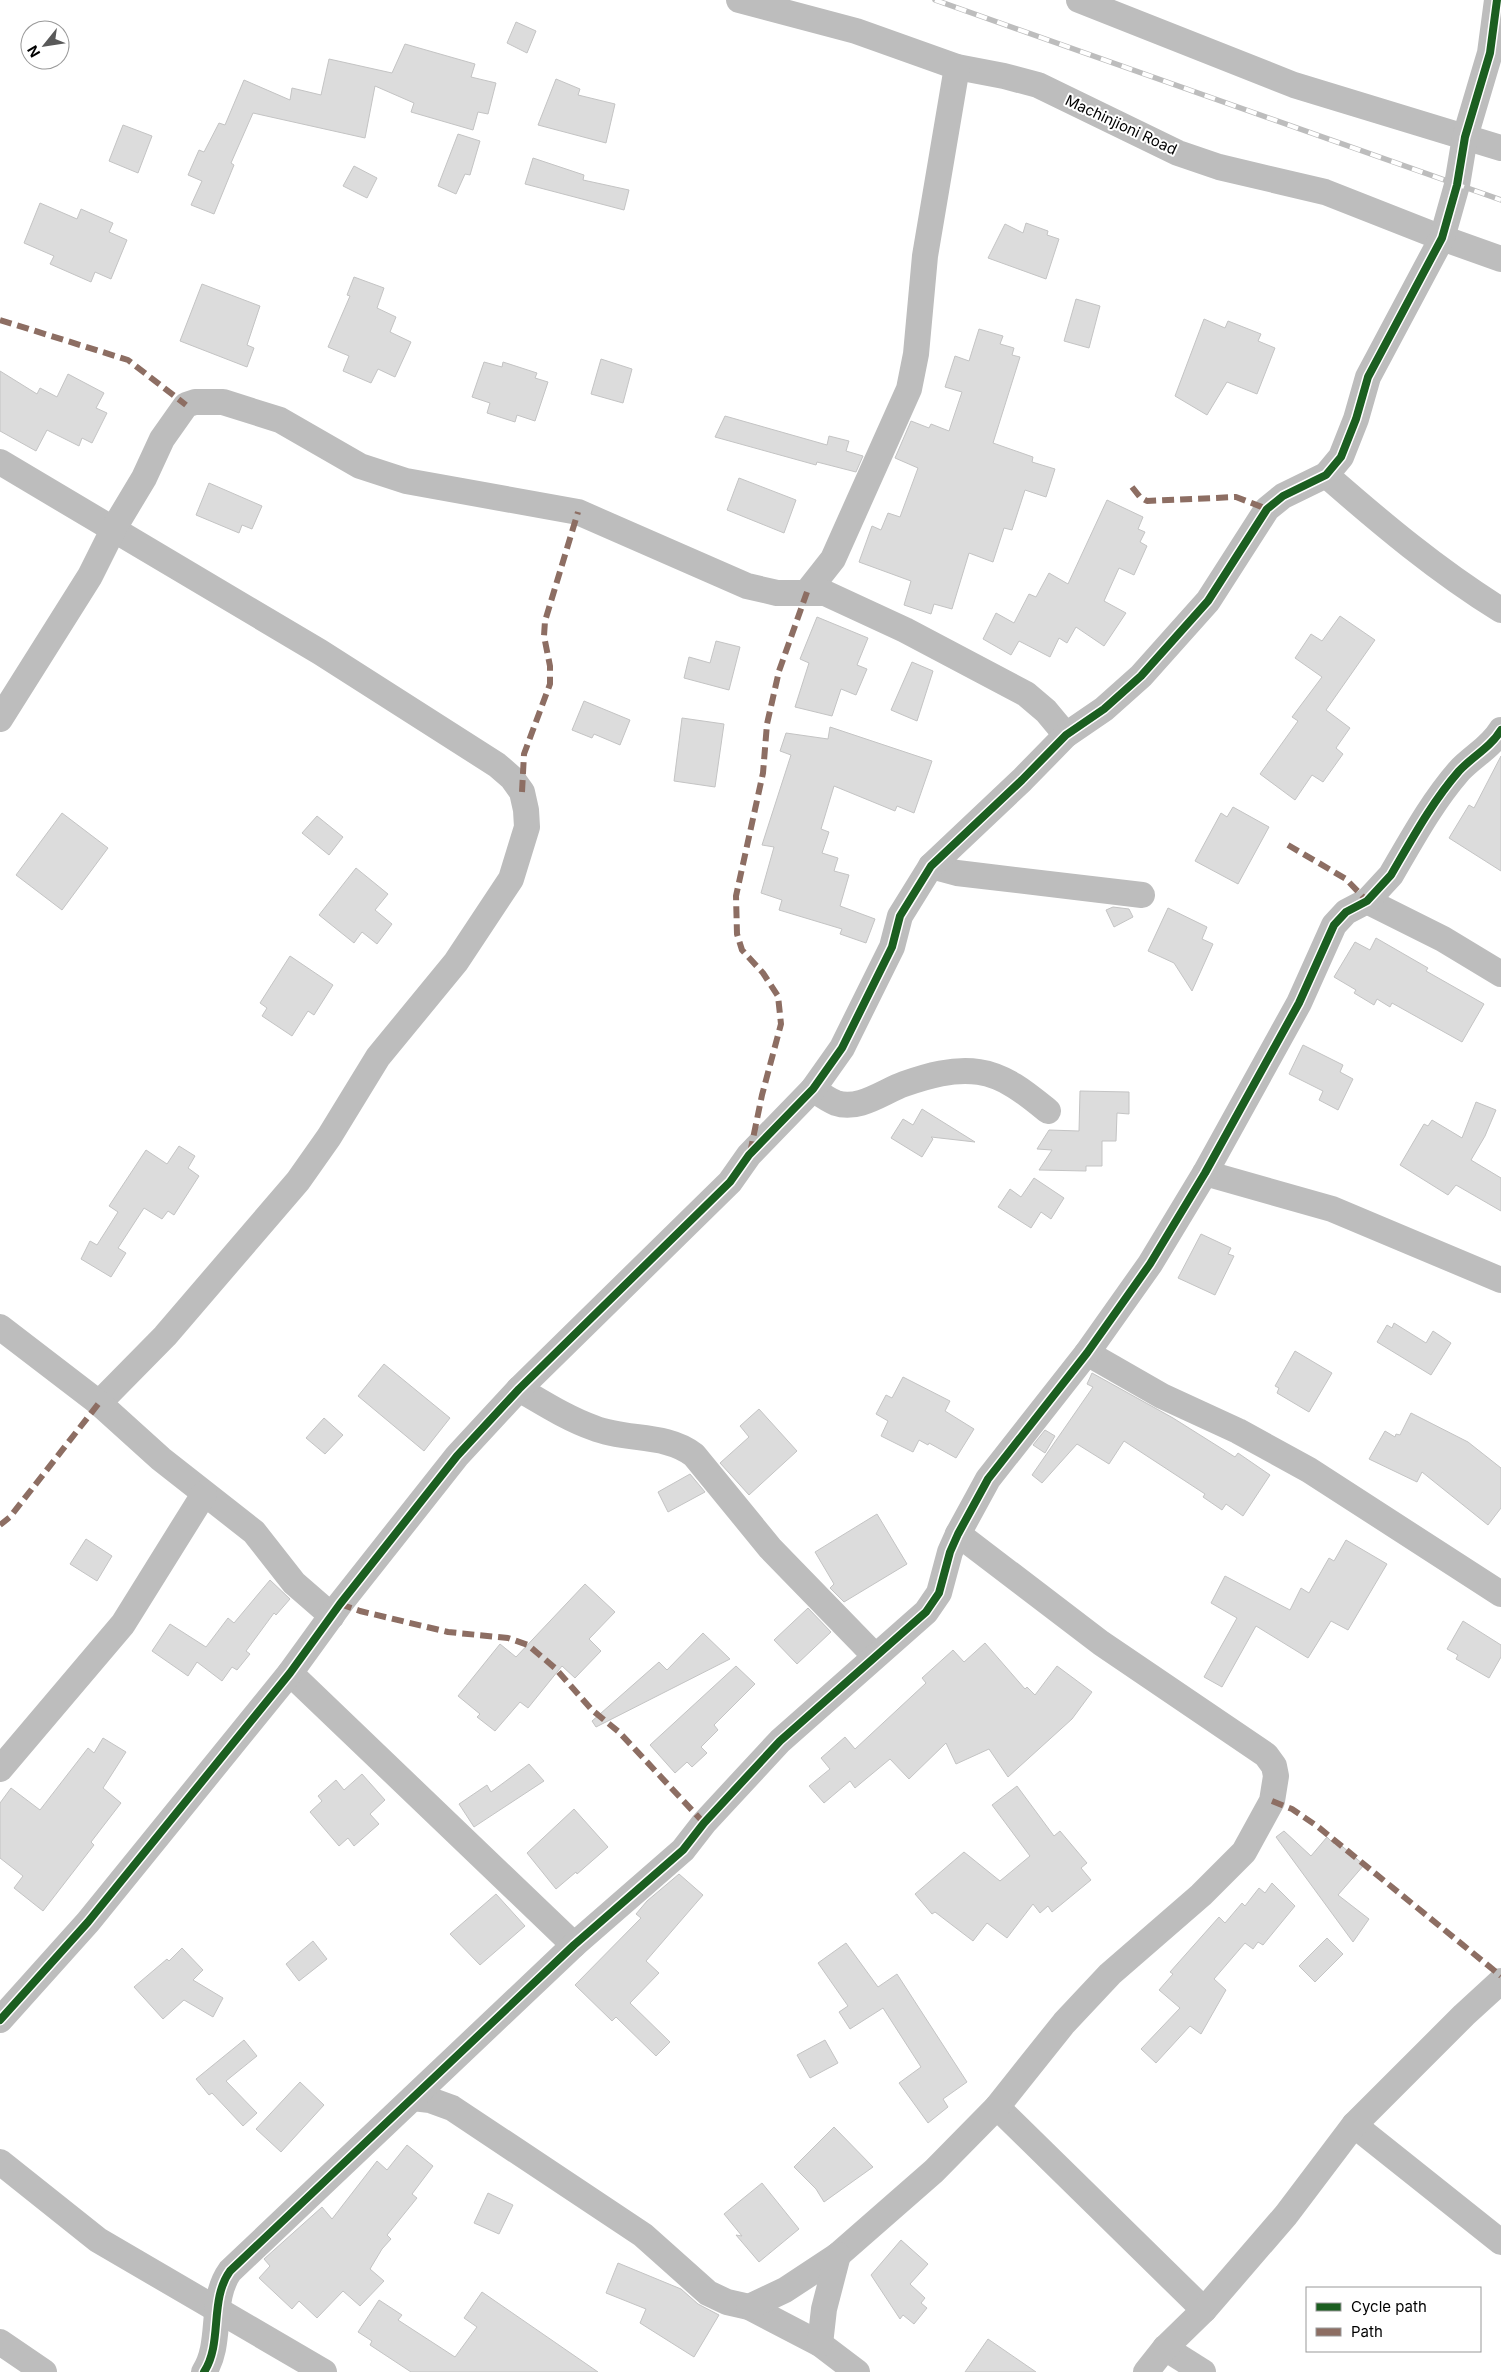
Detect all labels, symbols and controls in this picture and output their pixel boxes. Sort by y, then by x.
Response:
north arrow [20,20,70,70]
text: N [23,43,43,61]
street label: Machinjioni Road [1062,90,1180,159]
legend [1306,2287,1481,2352]
text: Cycle path [1351,2297,1427,2316]
text: Path [1351,2322,1383,2341]

